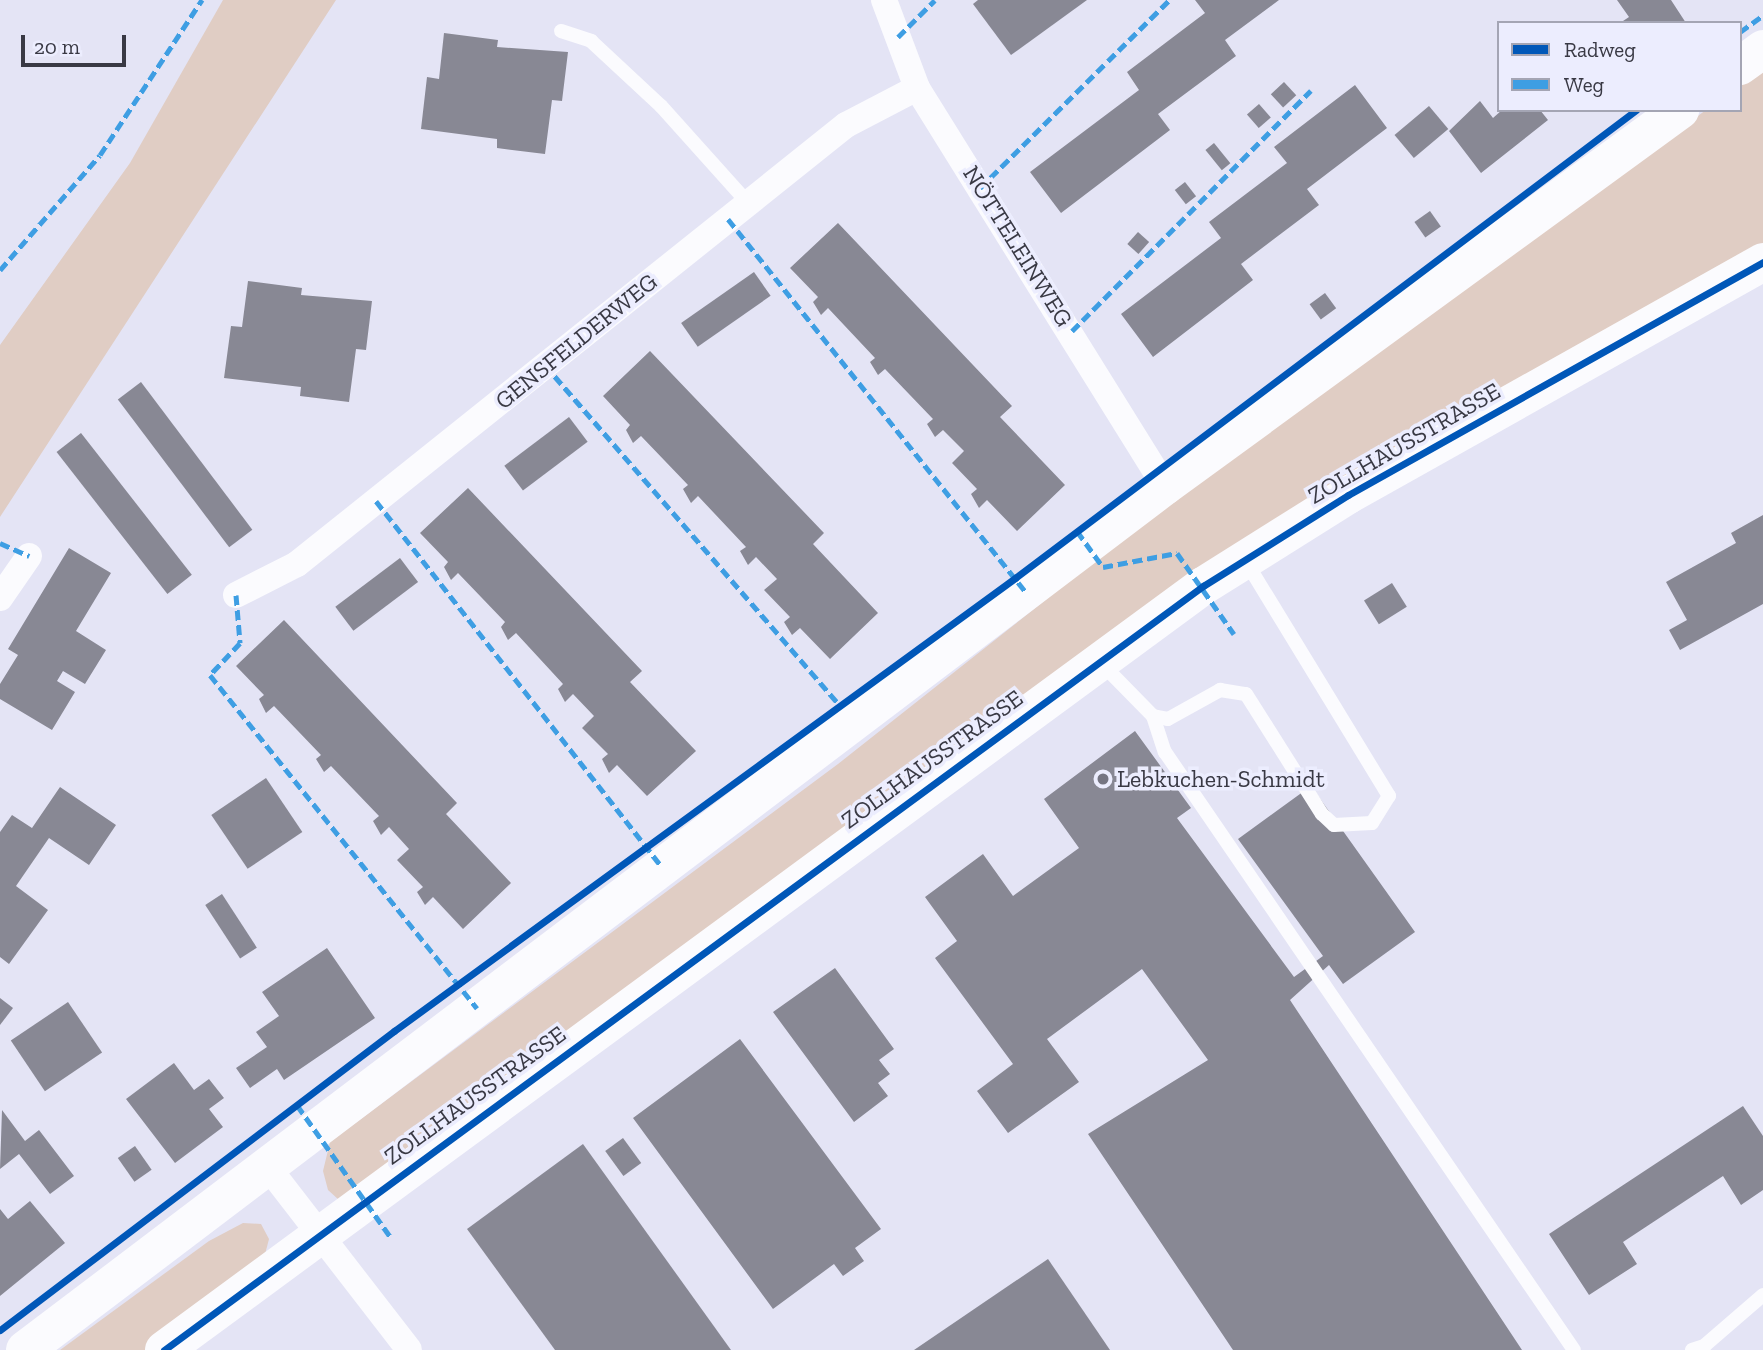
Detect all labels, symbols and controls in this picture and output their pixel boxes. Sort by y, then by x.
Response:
scale bar [24,21,130,65]
legend [1497,21,1742,112]
text: 20 m [34,34,80,59]
text: Radweg [1564,37,1636,62]
text: Weg [1564,72,1604,97]
street label: NÖTTELEINWEG [957,160,1079,332]
street label: GENSFELDERWEG [489,267,663,415]
street label: ZOLLHAUSSTRASSE [1303,376,1505,510]
street label: ZOLLHAUSSTRASSE [836,683,1028,835]
place label: Lebkuchen-Schmidt [1117,765,1325,793]
marker: Lebkuchen-Schmidt [1095,771,1111,787]
street label: ZOLLHAUSSTRASSE [379,1019,571,1171]

